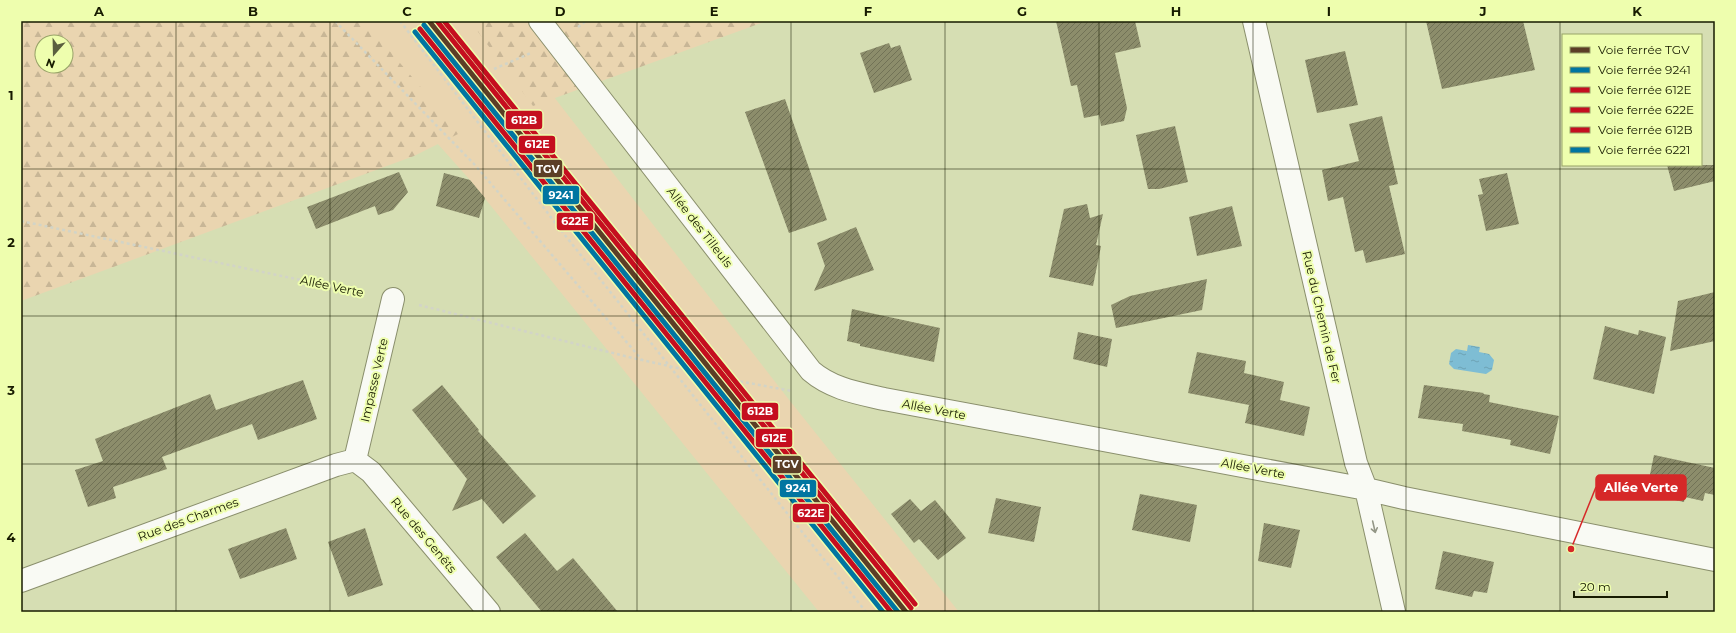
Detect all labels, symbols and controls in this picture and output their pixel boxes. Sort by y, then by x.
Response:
text: A [93,3,105,19]
text: B [248,3,258,19]
text: C [402,3,412,19]
text: D [555,3,566,19]
text: E [710,3,719,19]
text: F [864,3,872,19]
text: G [1017,3,1027,19]
text: H [1171,3,1181,19]
text: I [1327,3,1331,19]
text: J [1478,3,1487,19]
text: K [1632,3,1642,19]
north arrow [34,34,74,74]
legend [1562,34,1702,166]
text: Voie ferrée TGV [1598,42,1690,57]
text: N [44,55,57,71]
text: Voie ferrée 9241 [1598,62,1691,77]
text: Voie ferrée 612E [1598,82,1692,97]
text: 1 [8,87,14,103]
text: Voie ferrée 622E [1598,102,1694,117]
line badge: 612B [505,110,543,130]
text: 612B [511,113,537,127]
text: Voie ferrée 612B [1598,122,1693,137]
line badge: 612E [518,135,556,154]
text: 612E [524,137,550,151]
text: Voie ferrée 6221 [1598,142,1690,157]
line badge: TGV [533,159,563,178]
text: TGV [536,162,560,176]
street label: Allée des Tilleuls [664,184,736,270]
line badge: 9241 [542,185,580,205]
text: 9241 [549,188,573,202]
line badge: 622E [556,212,594,231]
text: 622E [561,214,589,228]
text: 2 [7,234,15,250]
street label: Rue du Chemin de Fer [1299,249,1345,385]
street label: Allée Verte [299,272,365,300]
street label: Impasse Verte [357,337,391,423]
text: 3 [6,382,15,398]
street label: Allée Verte [901,395,967,423]
line badge: 612B [741,402,779,421]
text: 612B [747,404,773,418]
line badge: 612E [755,428,793,448]
text: 612E [761,431,787,445]
street label: Allée Verte [1220,454,1286,482]
line badge: TGV [772,455,802,474]
text: TGV [775,457,799,471]
callout: Allée Verte [1596,475,1686,500]
line badge: 9241 [779,479,817,498]
text: Allée Verte [1603,479,1678,495]
text: 9241 [786,481,810,495]
street label: Rue des Charmes [136,494,240,544]
street label: Rue des Genêts [388,494,460,576]
line badge: 622E [792,503,830,523]
text: 622E [797,506,825,520]
one-way arrow [1370,520,1378,533]
text: 4 [7,529,16,545]
scale bar [1574,573,1667,599]
text: 20 m [1580,579,1611,594]

